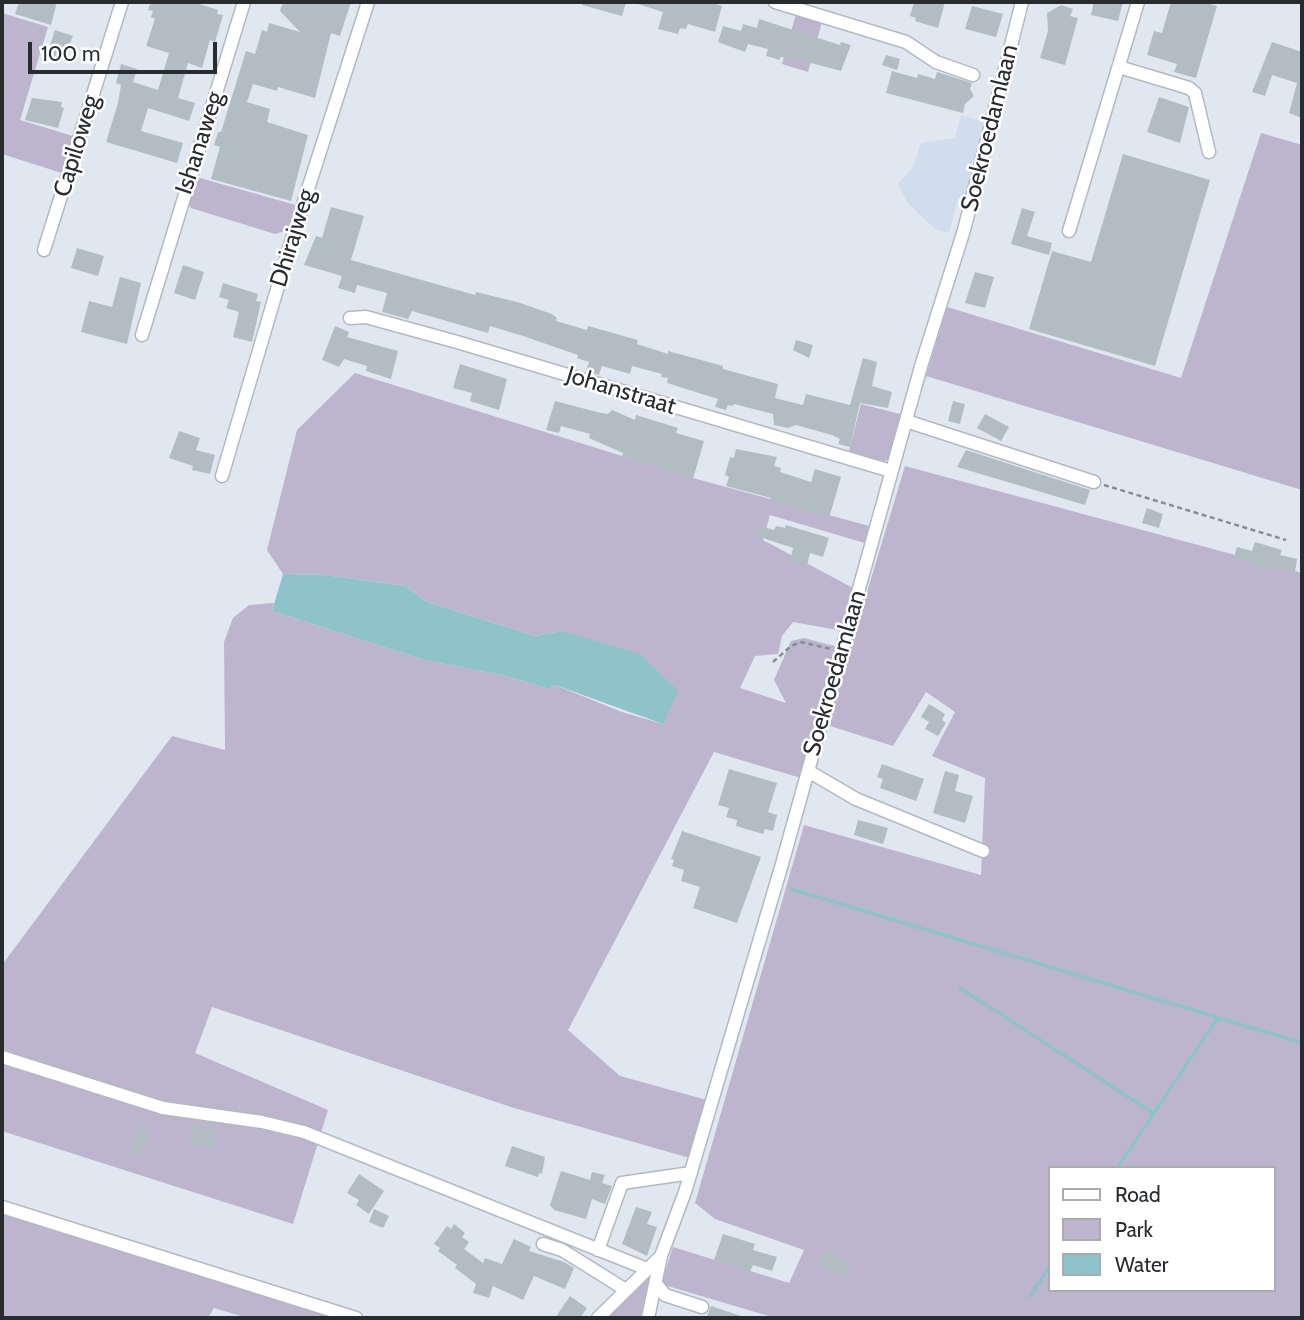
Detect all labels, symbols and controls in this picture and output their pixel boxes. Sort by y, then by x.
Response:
scale bar [32,28,220,72]
text: 100 m [41,41,100,66]
street label: Soekroedamlaan [955,42,1025,214]
street label: Ishanaweg [170,88,230,198]
street label: Capiloweg [48,92,106,200]
street label: Dhirajweg [264,186,322,290]
street label: Johanstraat [563,361,679,421]
street label: Soekroedamlaan [798,587,872,759]
legend [1048,1166,1276,1292]
text: Road [1115,1182,1161,1207]
text: Park [1115,1217,1153,1242]
text: Water [1115,1252,1168,1277]

